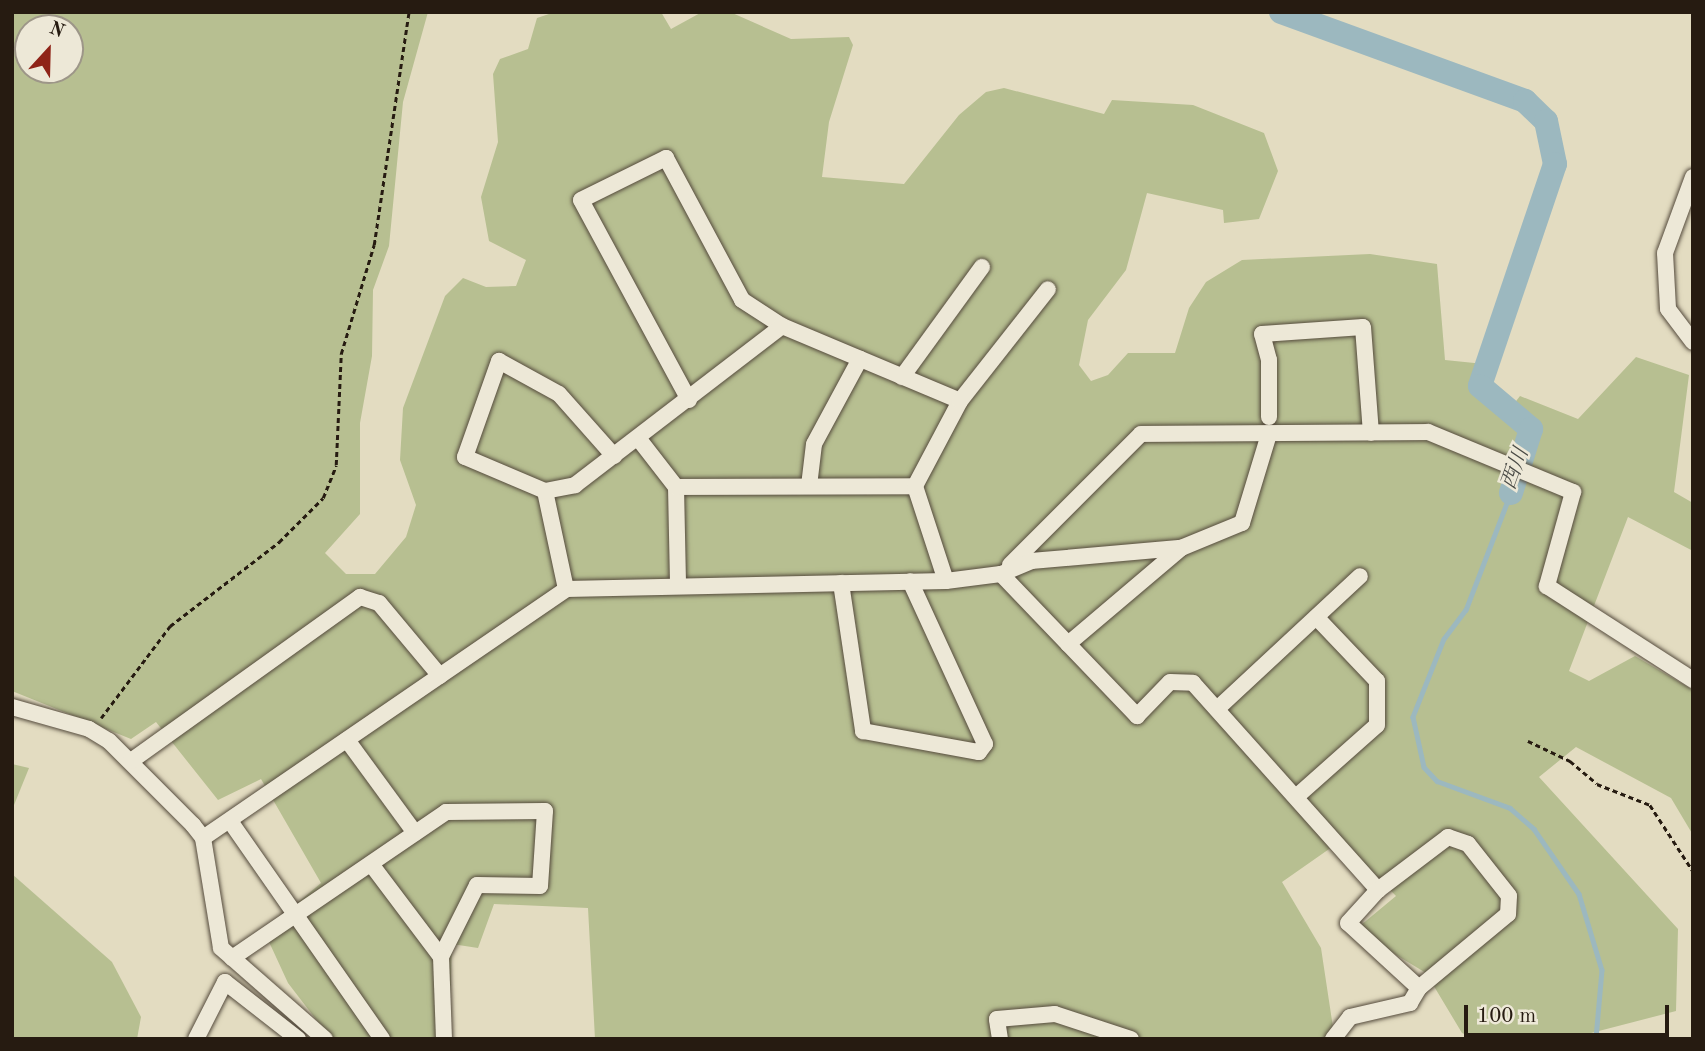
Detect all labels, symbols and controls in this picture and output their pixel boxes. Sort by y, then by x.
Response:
north arrow [14,14,84,84]
text: N [46,19,67,42]
water label: 西川 [1497,445,1535,493]
scale bar [1467,992,1672,1036]
text: 100 m [1477,1006,1536,1027]

